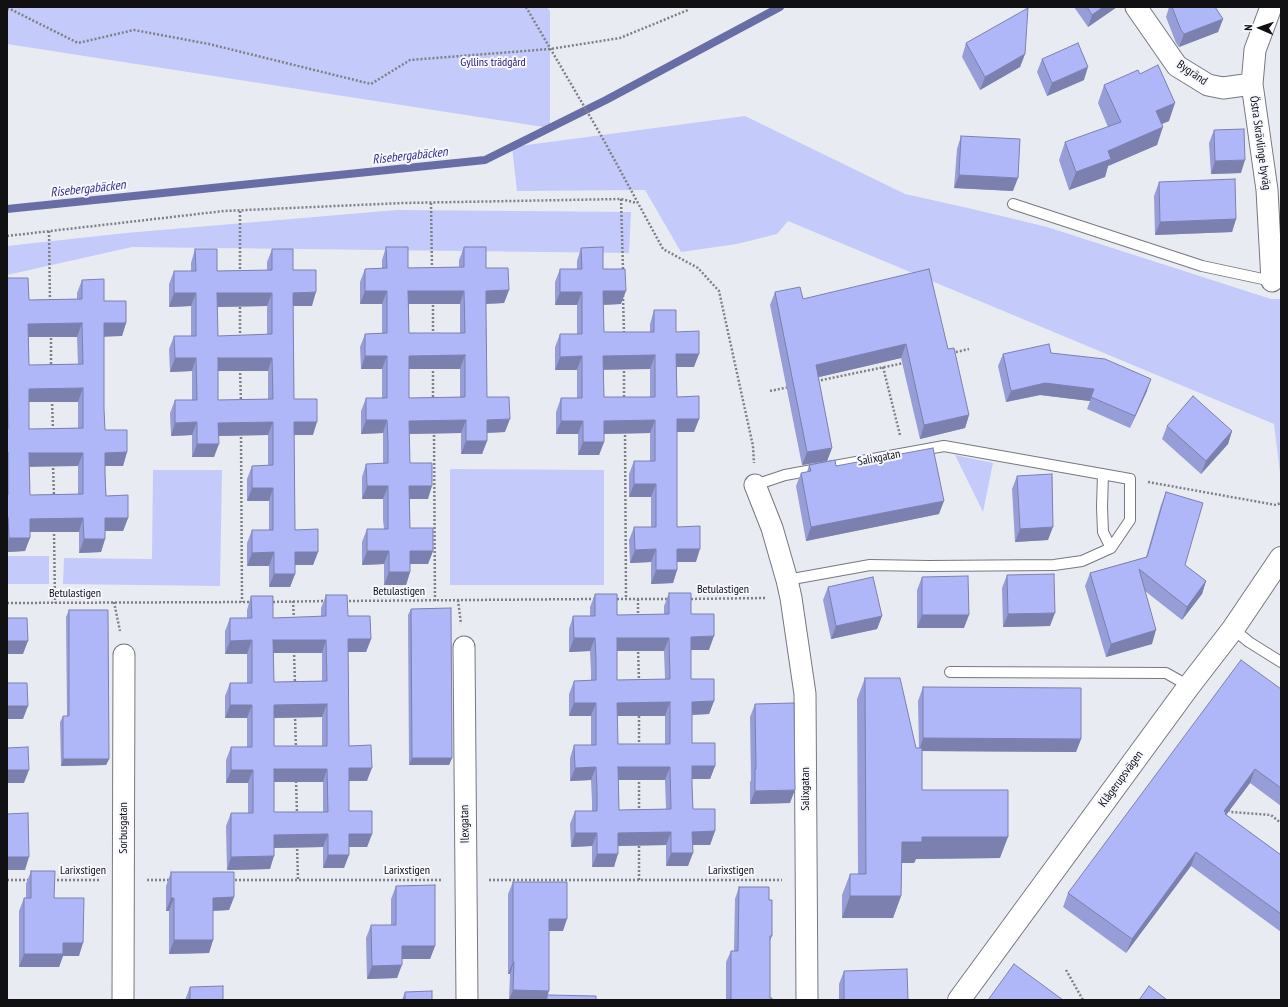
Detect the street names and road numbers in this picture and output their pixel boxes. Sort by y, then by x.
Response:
street label: Bygränd [1174,58,1210,88]
street label: Östra Skrävlinge byväg [1246,95,1274,191]
street label: Salixgatan [856,447,902,469]
street label: Betulastigen [697,583,749,597]
street label: Betulastigen [373,585,425,599]
street label: Betulastigen [49,587,101,601]
street label: Klågerupsvägen [1096,748,1146,810]
street label: Salixgatan [799,767,813,811]
street label: Sorbusgatan [117,802,131,854]
street label: Ilexgatan [457,805,473,843]
street label: Larixstigen [60,864,106,878]
street label: Larixstigen [384,864,430,878]
street label: Larixstigen [708,864,754,878]

